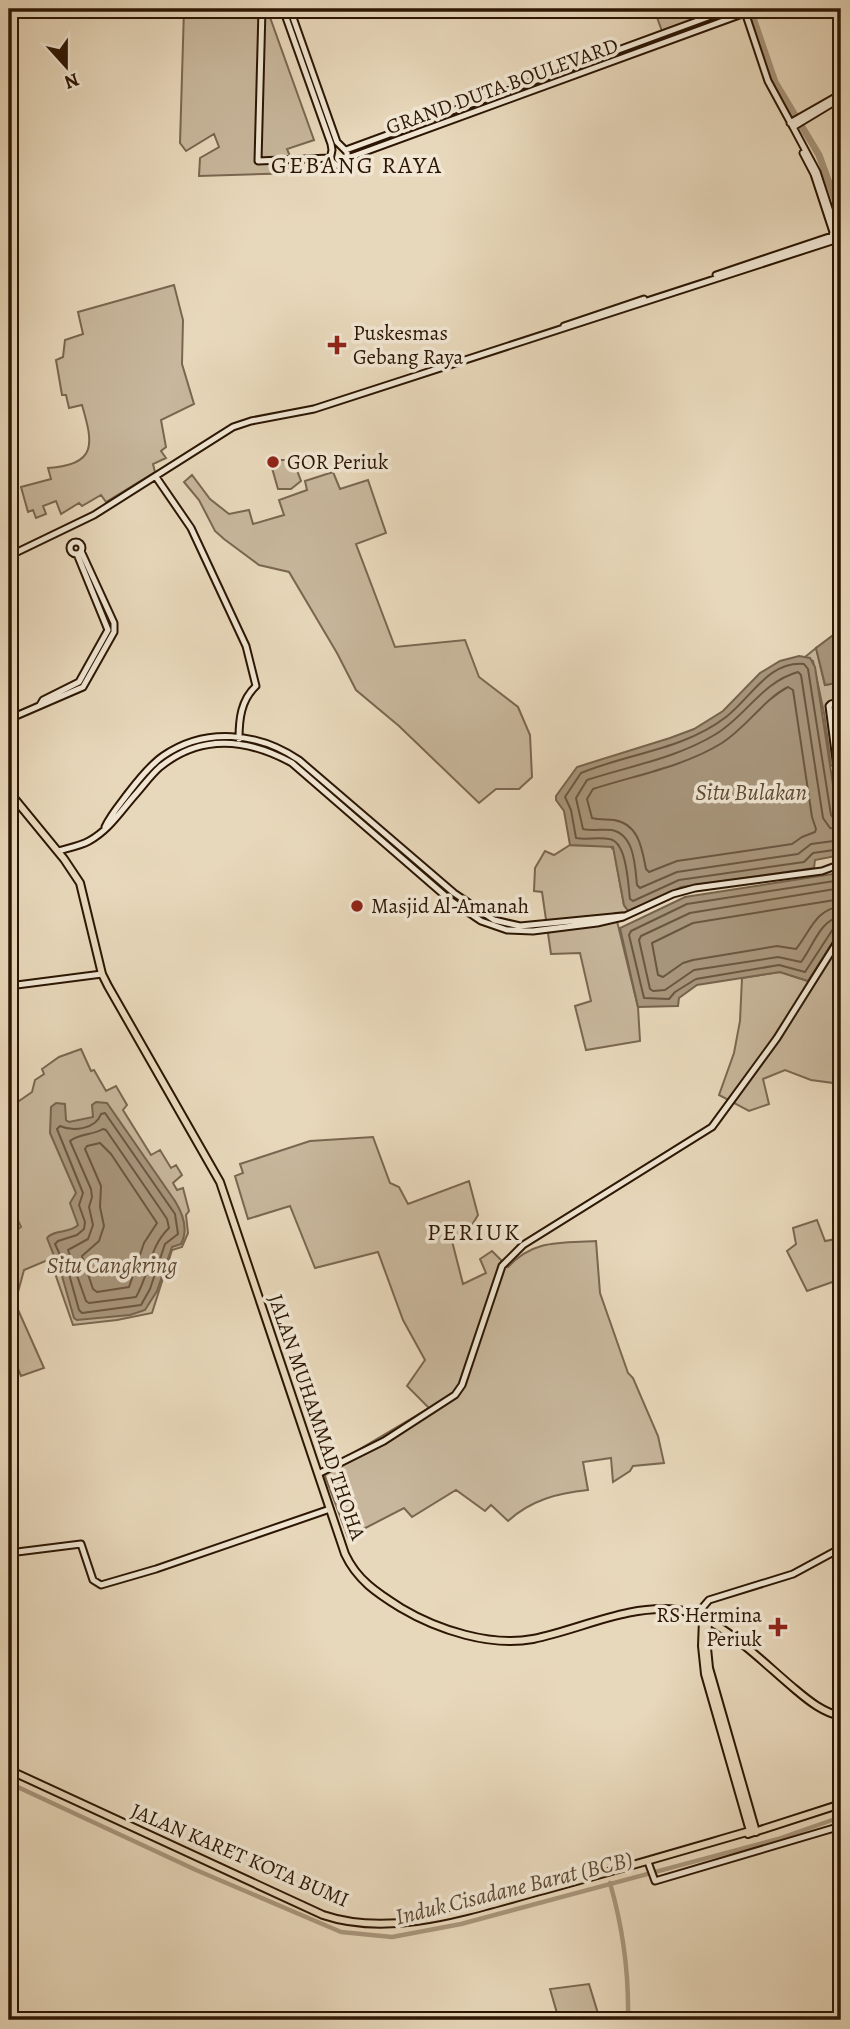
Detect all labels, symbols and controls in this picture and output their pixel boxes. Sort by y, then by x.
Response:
street label: GRAND DUTA BOULEVARD [382,31,622,141]
north arrow [32,32,102,102]
text: N [60,66,83,96]
district label: GEBANG RAYA [271,149,443,181]
place label: Puskesmas Gebang Raya [353,319,463,371]
marker: Puskesmas Gebang Raya [327,335,347,355]
place label: GOR Periuk [287,448,389,476]
marker: GOR Periuk [265,454,281,470]
water label: Situ Bulakan [695,777,807,808]
place label: Masjid Al-Amanah [371,892,529,920]
marker: Masjid Al-Amanah [349,898,365,914]
district label: PERIUK [427,1216,521,1248]
water label: Situ Cangkring [47,1250,177,1281]
street label: JALAN MUHAMMAD THOHA [262,1290,372,1544]
place label: RS Hermina Periuk [656,1601,763,1653]
marker: RS Hermina Periuk [768,1617,788,1637]
street label: JALAN KARET KOTA BUMI [127,1796,353,1914]
water label: Induk Cisadane Barat (BCB) [392,1843,636,1933]

